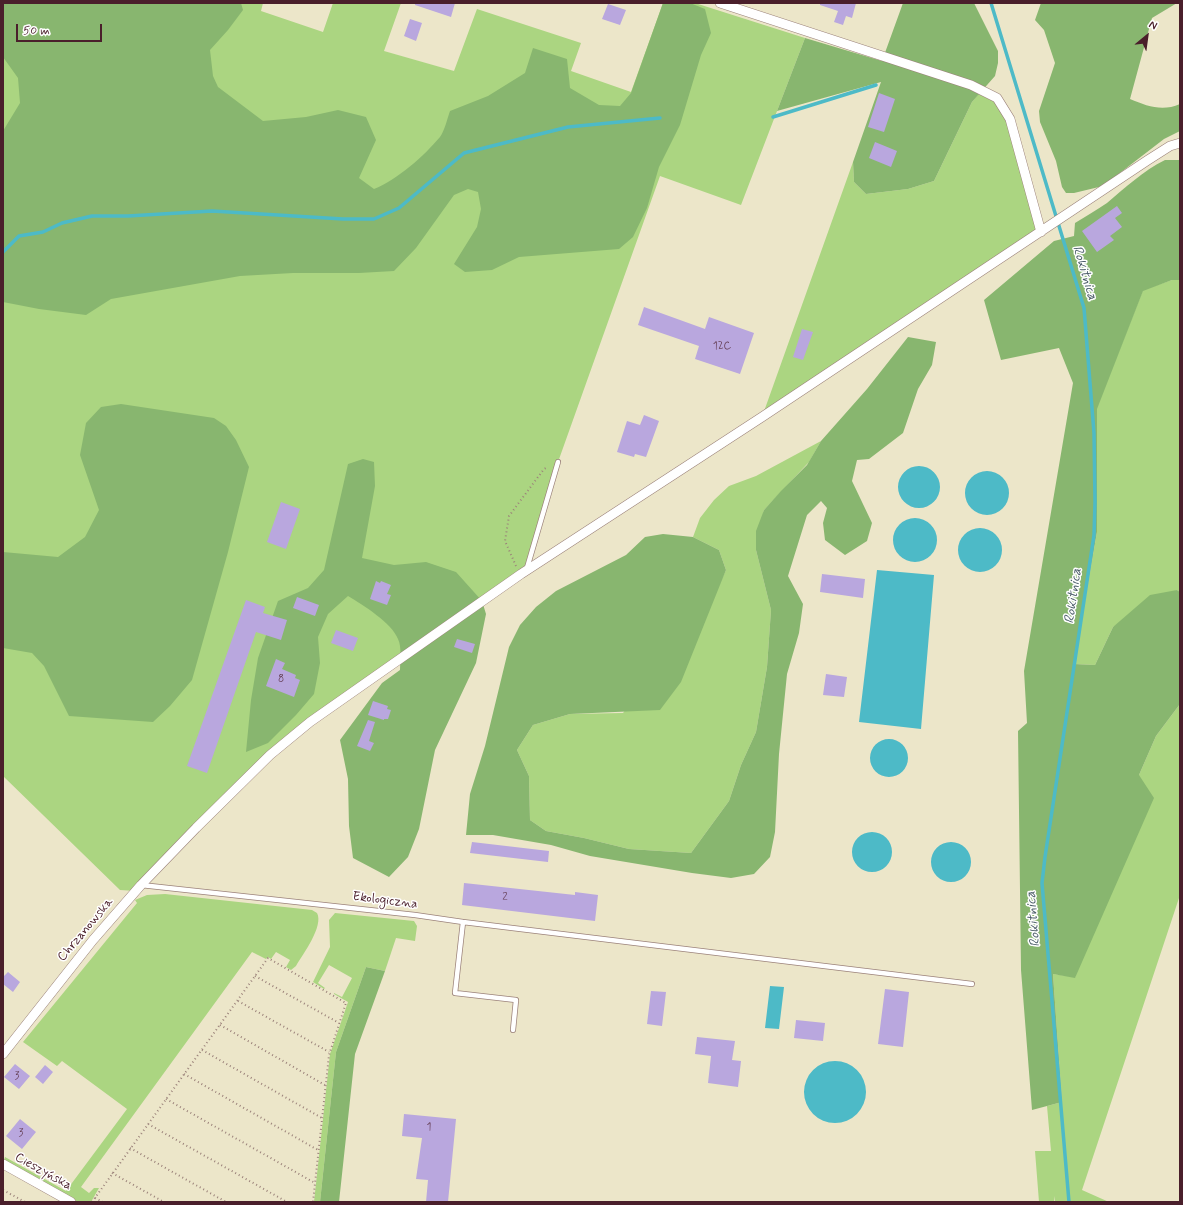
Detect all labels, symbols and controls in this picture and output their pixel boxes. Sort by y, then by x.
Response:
scale bar [18,16,104,42]
north arrow [1127,16,1167,56]
text: N [1146,18,1159,33]
text: 50 m [23,23,50,39]
water label: Rokitnica [1068,244,1100,302]
house number: 12C [713,340,731,354]
water label: Rokitnica [1062,567,1086,625]
house number: 8 [278,673,284,687]
street label: Ekologiczna [352,889,418,913]
water label: Rokitnica [1023,890,1045,948]
house number: 2 [502,891,508,905]
street label: Chrzanowska [55,895,117,965]
house number: 3 [15,1070,19,1084]
house number: 1 [427,1121,431,1135]
house number: 3 [19,1127,23,1141]
street label: Cieszyńska [12,1150,74,1194]

